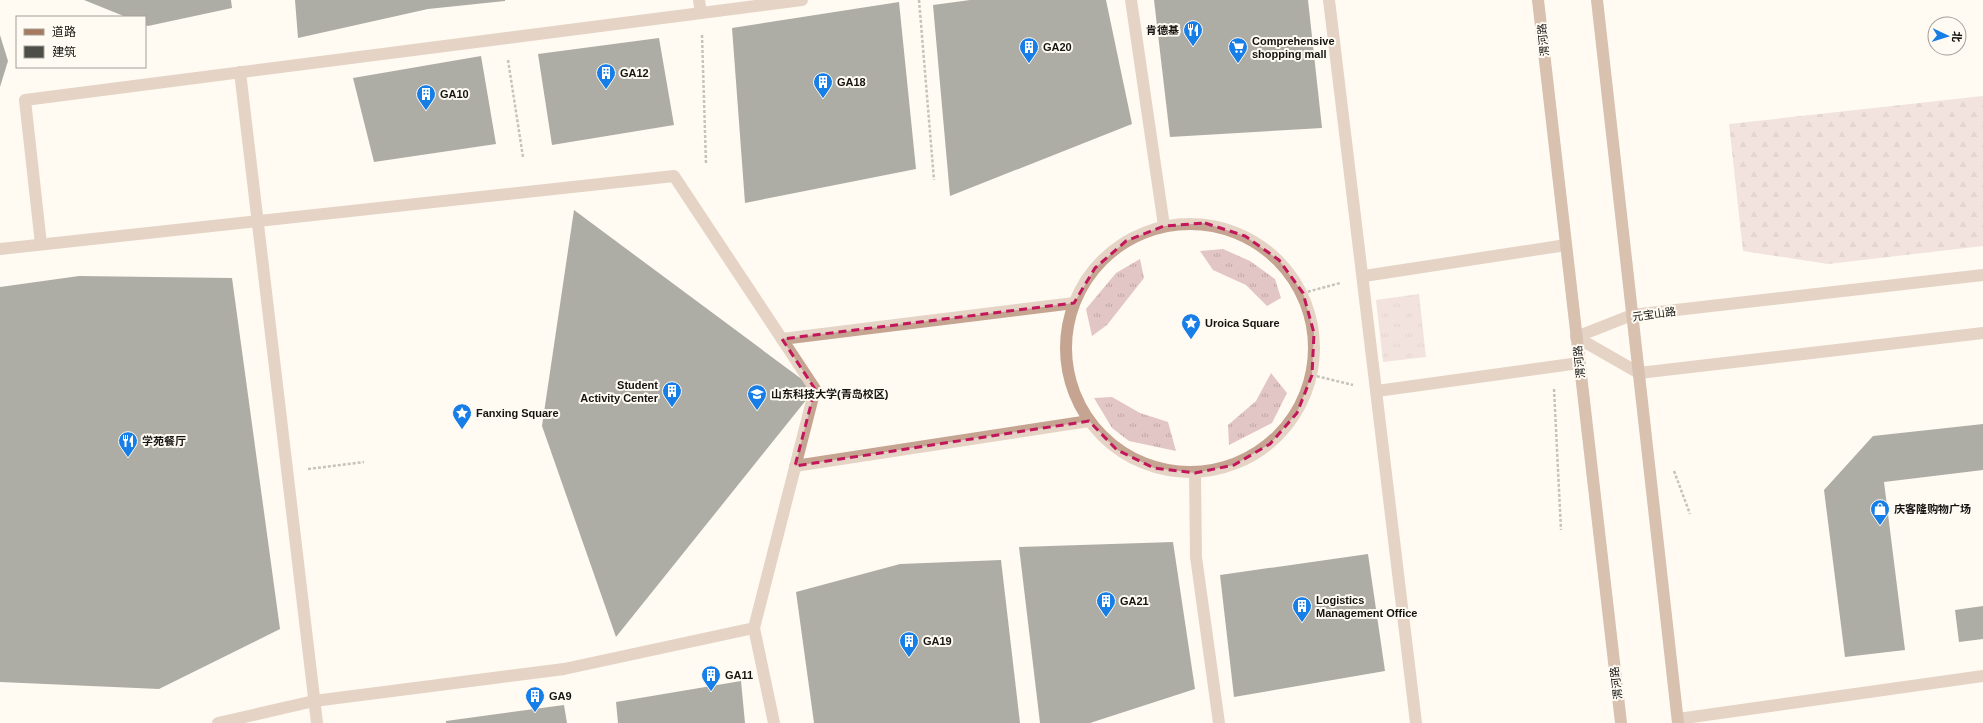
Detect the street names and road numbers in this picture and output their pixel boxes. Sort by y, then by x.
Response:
street label: 渭河路 [1535,23,1551,57]
street label: 元宝山路 [1631,305,1677,323]
street label: 渭河路 [1571,345,1587,379]
street label: 渭河路 [1608,666,1624,700]

